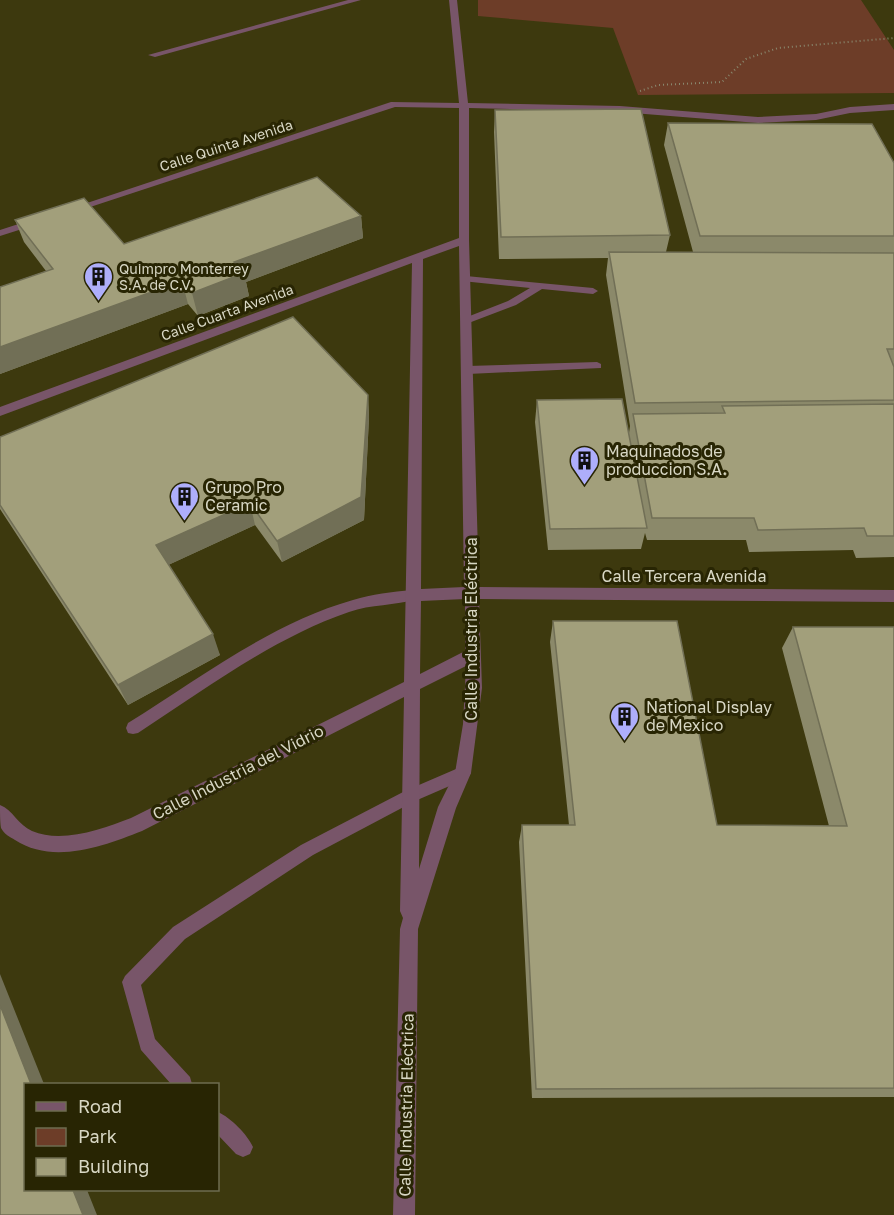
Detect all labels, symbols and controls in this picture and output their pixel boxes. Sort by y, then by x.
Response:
street label: Calle Quinta Avenida [157,115,295,175]
building icon: Quimpro Monterrey S.A. de C.V. [82,260,114,302]
place label: Quimpro Monterrey S.A. de C.V. [119,260,249,293]
street label: Calle Cuarta Avenida [158,280,296,344]
place label: Maquinados de produccion S.A. [606,441,727,479]
building icon: Maquinados de produccion S.A. [569,444,601,486]
place label: Grupo Pro Ceramic [205,477,282,515]
building icon: Grupo Pro Ceramic [168,480,200,522]
street label: Calle Industria Eléctrica [461,537,481,721]
street label: Calle Tercera Avenida [602,566,766,586]
place label: National Display de Mexico [646,697,772,735]
building icon: National Display de Mexico [609,700,641,742]
street label: Calle Industria del Vidrio [149,720,327,824]
street label: Calle Industria Eléctrica [394,1013,418,1197]
legend [24,1083,219,1191]
text: Road [78,1095,122,1117]
text: Park [78,1125,117,1147]
text: Building [78,1155,149,1177]

